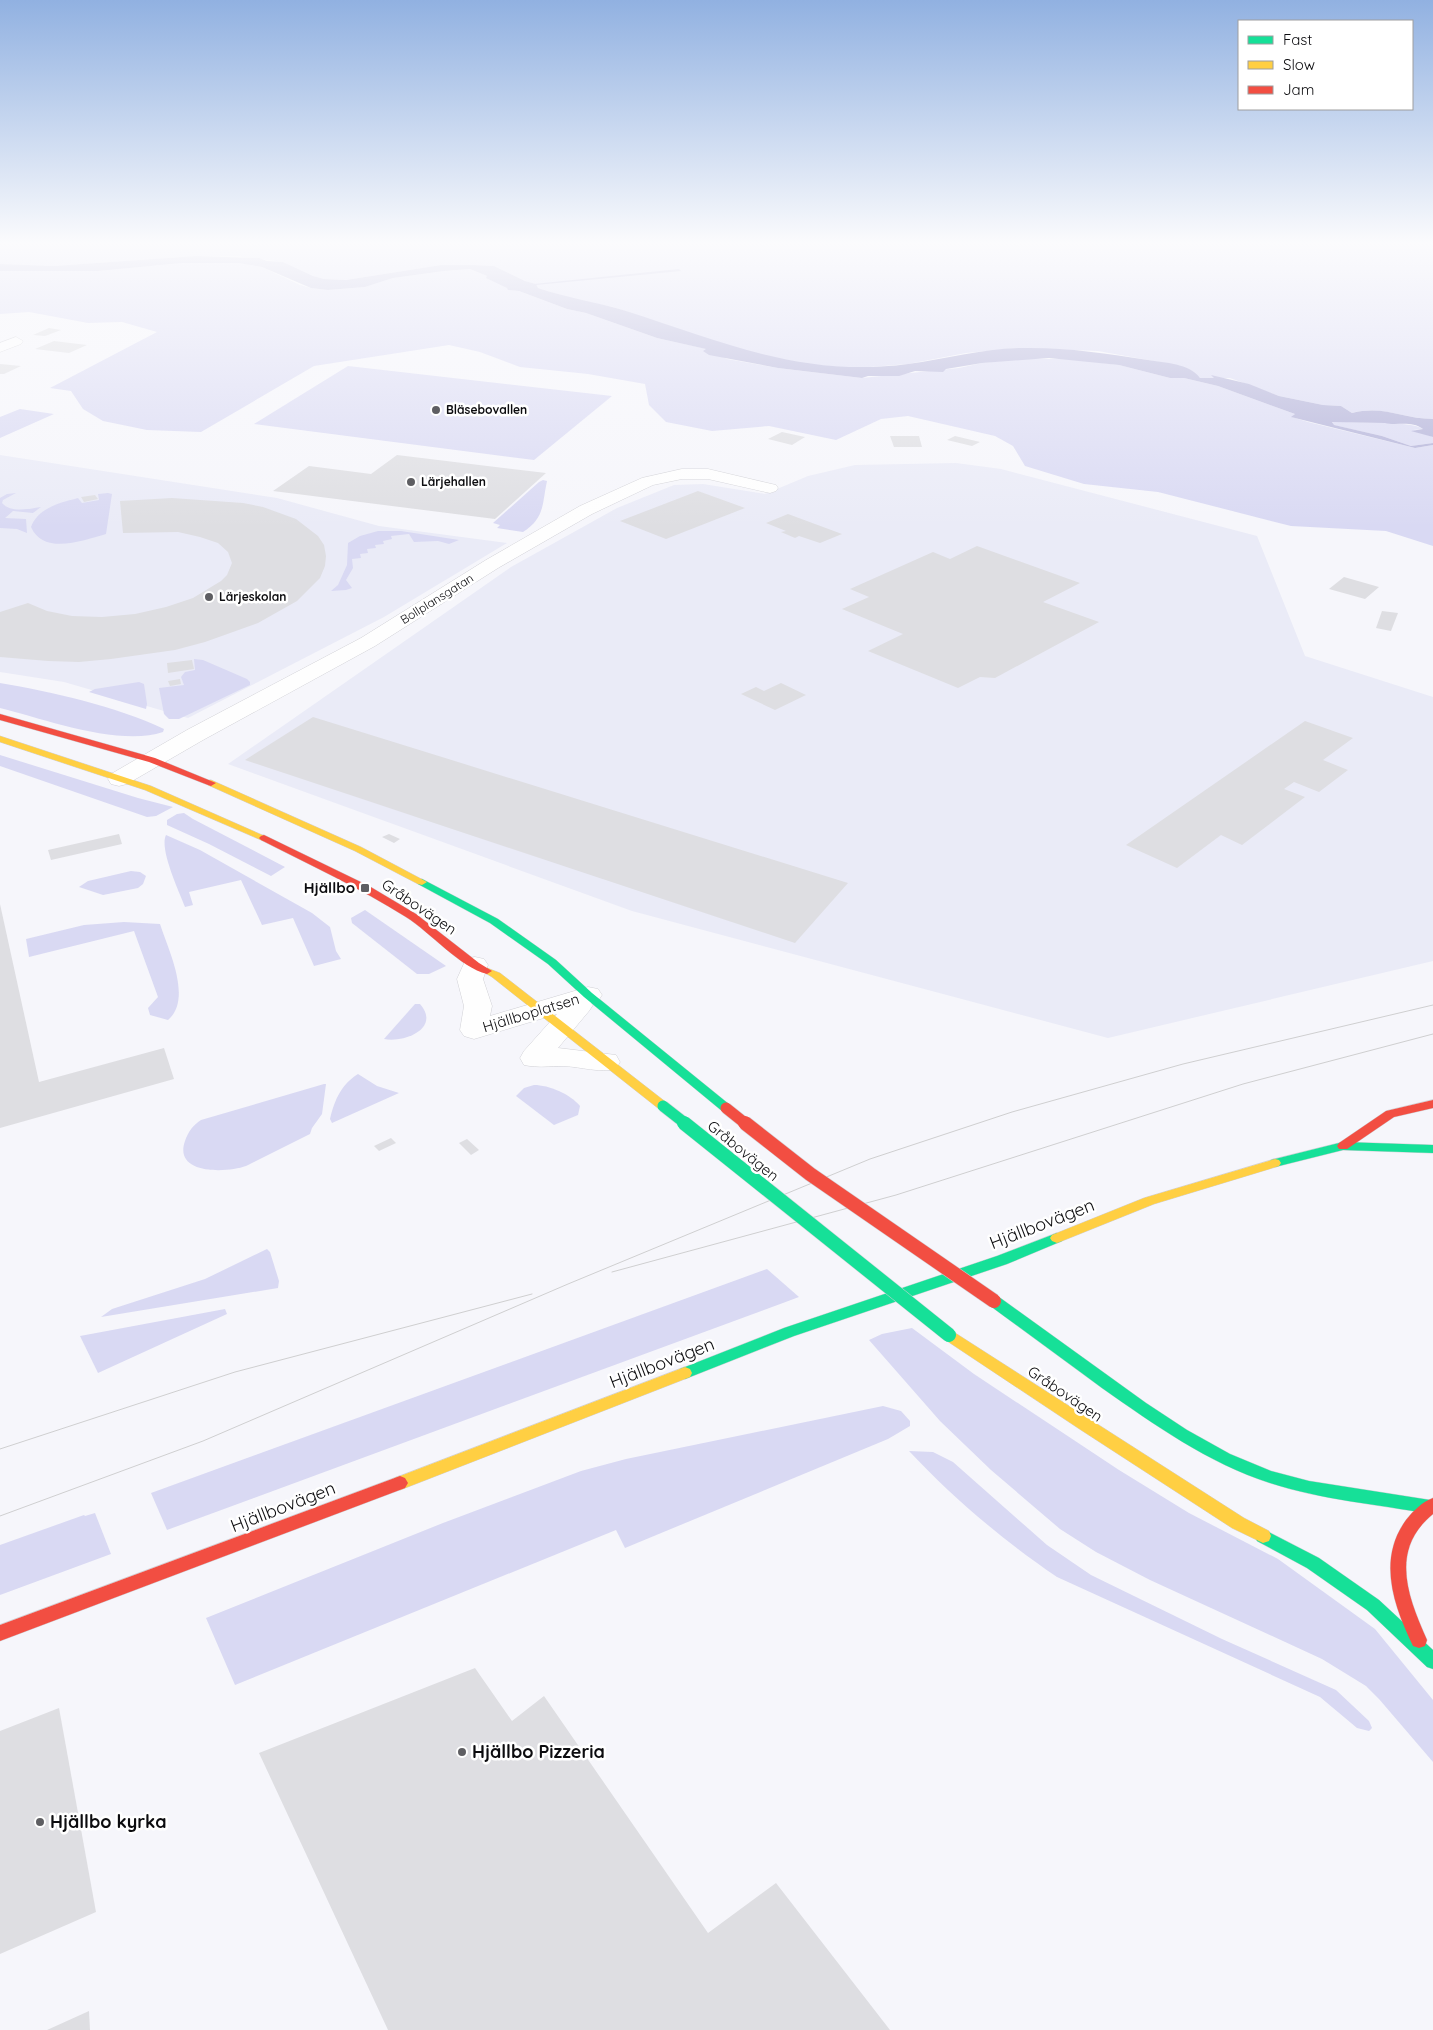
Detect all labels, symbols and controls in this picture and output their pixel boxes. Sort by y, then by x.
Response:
legend [1238,20,1413,110]
text: Fast [1283,30,1312,49]
text: Slow [1283,55,1315,74]
text: Jam [1283,80,1314,99]
place label: Bläsebovallen [446,402,527,417]
marker: Bläsebovallen [430,404,442,416]
place label: Lärjehallen [421,474,486,489]
marker: Lärjehallen [405,476,417,488]
street label: Bollplansgatan [397,570,476,627]
place label: Lärjeskolan [219,589,287,604]
marker: Lärjeskolan [203,591,215,603]
street label: Gråbovägen [378,875,460,939]
place label: Hjällbo [304,878,355,897]
marker: Hjällbo [359,882,371,894]
street label: Hjällboplatsen [480,989,582,1036]
street label: Gråbovägen [704,1116,783,1185]
street label: Hjällbovägen [986,1193,1098,1254]
street label: Hjällbovägen [606,1332,718,1393]
street label: Gråbovägen [1024,1362,1106,1426]
street label: Hjällbovägen [227,1476,339,1537]
place label: Hjällbo Pizzeria [472,1740,605,1763]
marker: Hjällbo Pizzeria [456,1746,468,1758]
place label: Hjällbo kyrka [50,1810,167,1833]
marker: Hjällbo kyrka [34,1816,46,1828]

